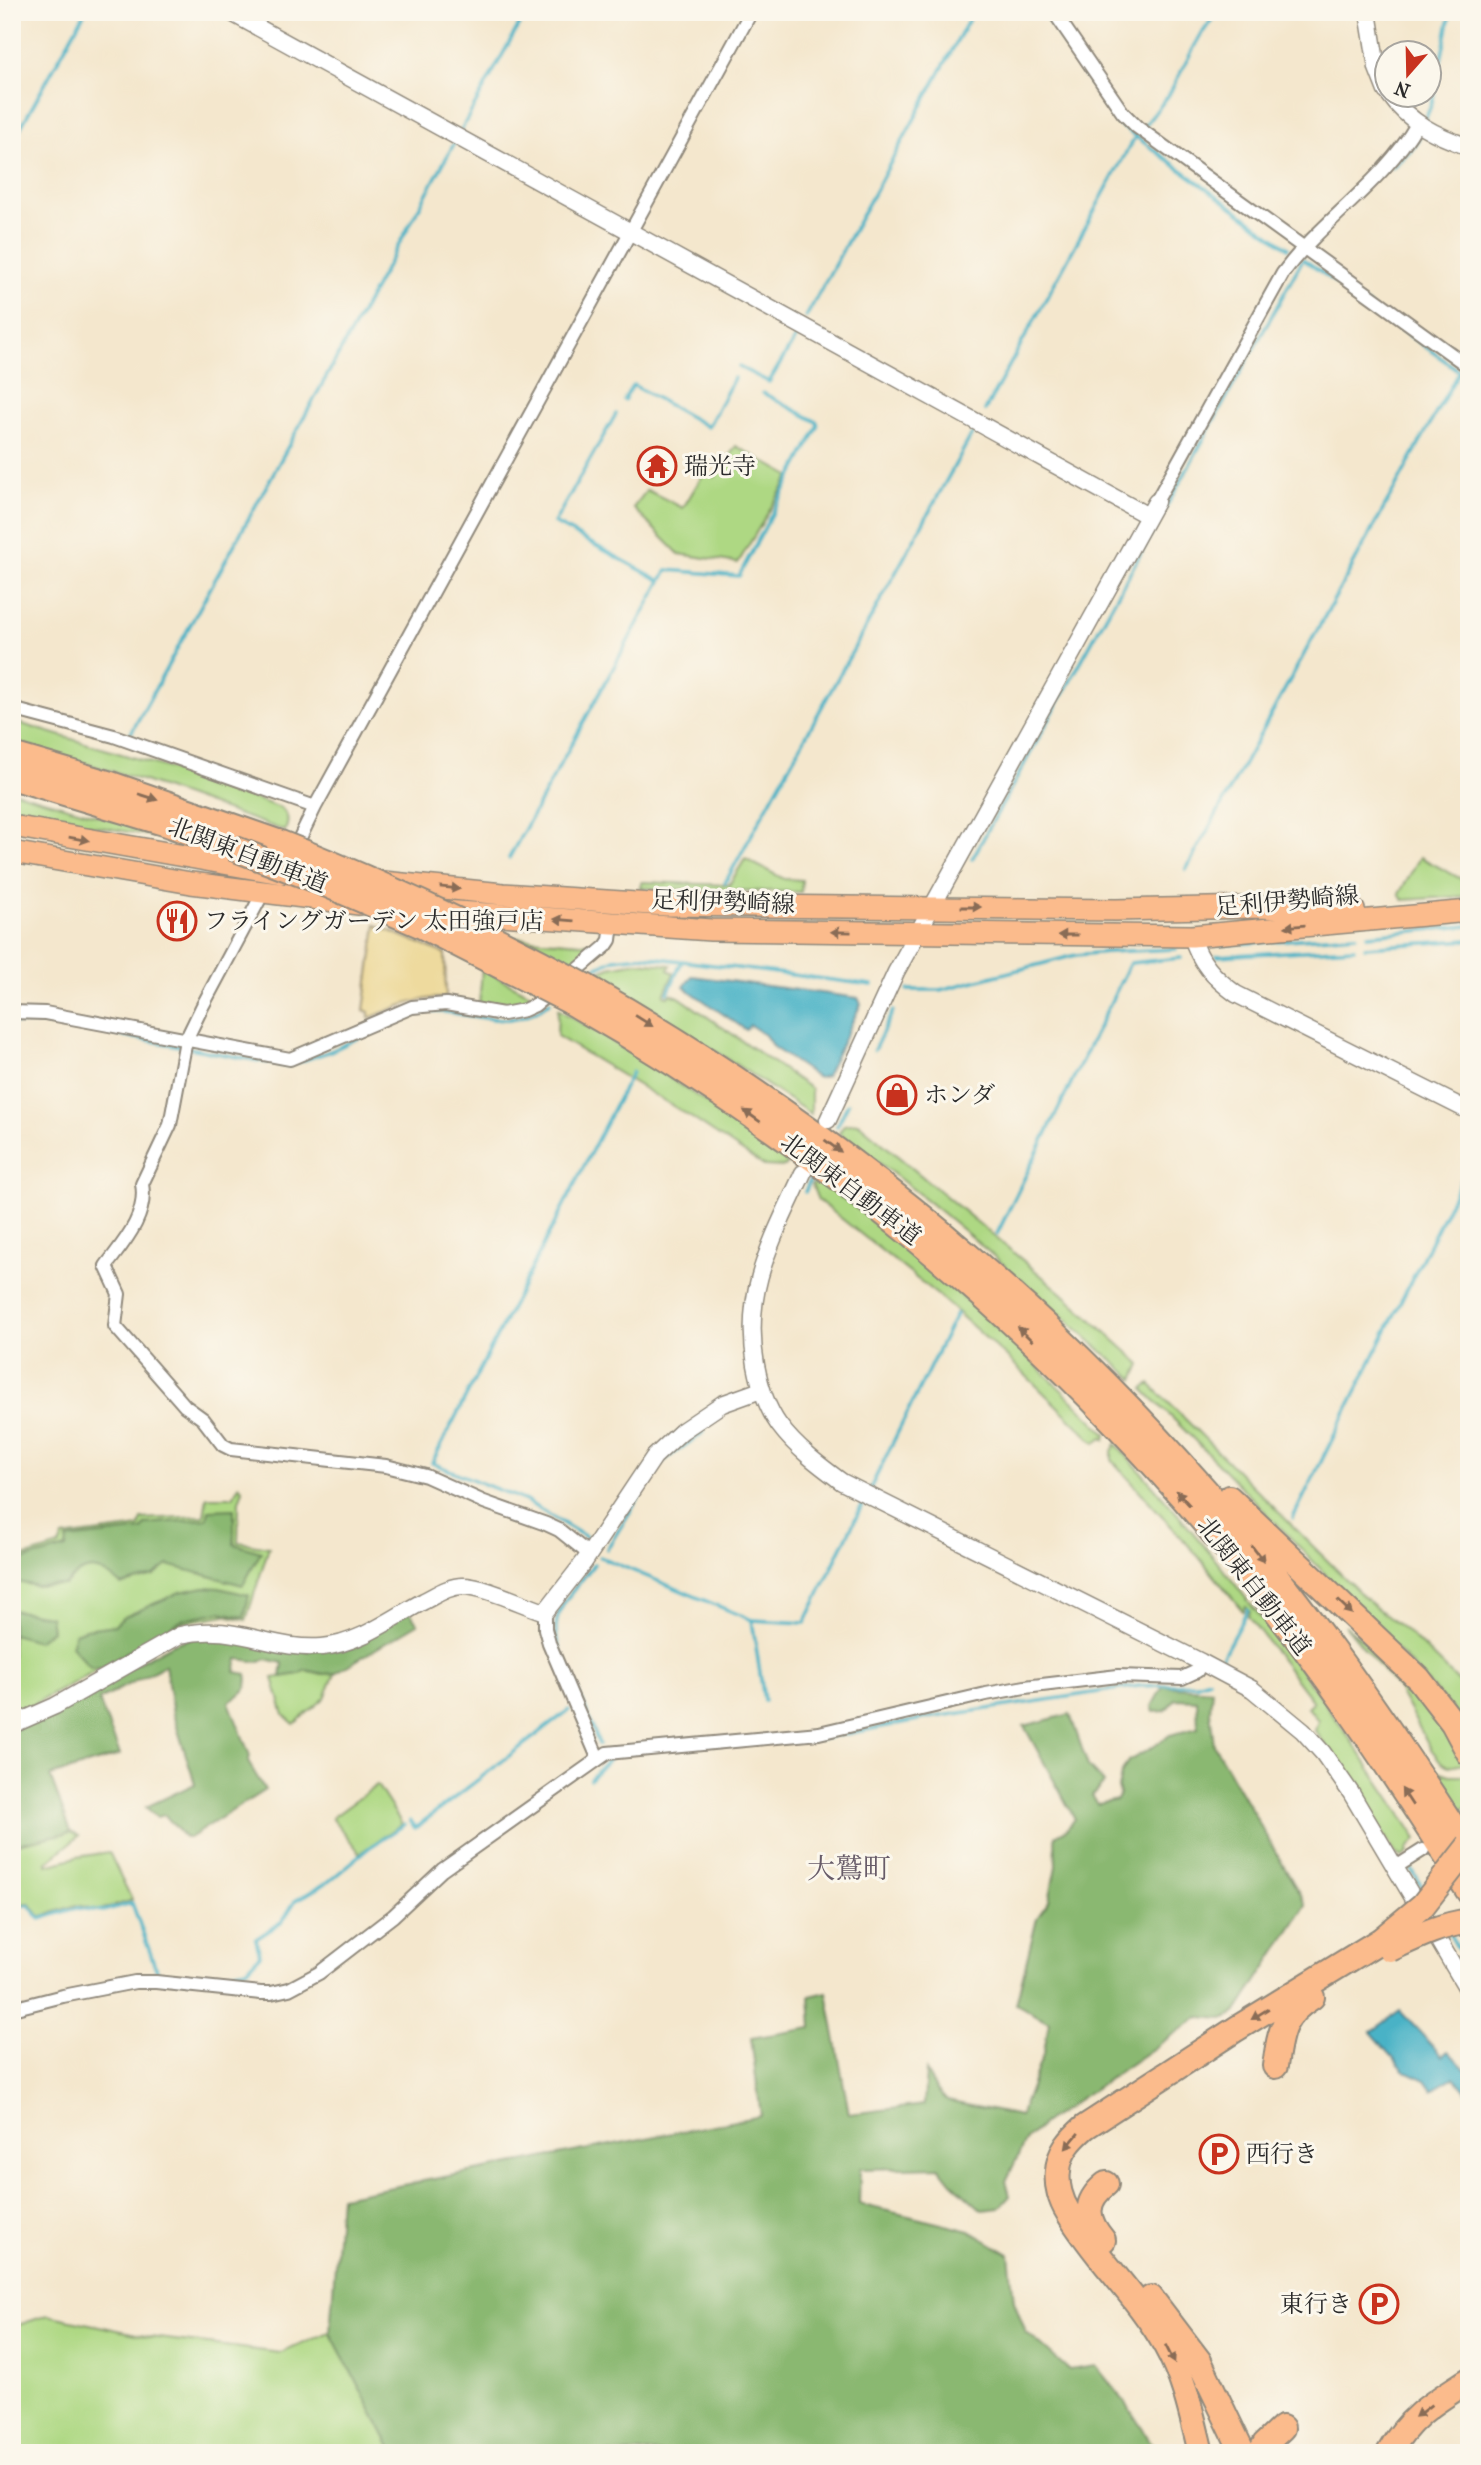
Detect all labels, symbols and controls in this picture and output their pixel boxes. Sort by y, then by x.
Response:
north arrow [1372,38,1442,108]
text: N [1391,76,1413,102]
temple icon: 瑞光寺 [636,445,678,487]
place label: 瑞光寺 [684,452,756,480]
one-way arrow [137,792,158,802]
street label: 北関東自動車道 [165,812,331,898]
one-way arrow [68,834,90,845]
street label: 足利伊勢崎線 [1214,881,1360,921]
one-way arrow [439,883,461,894]
street label: 足利伊勢崎線 [651,885,795,919]
restaurant icon: フライングガーデン 太田強戸店 [156,900,198,942]
one-way arrow [960,902,982,913]
place label: フライングガーデン 太田強戸店 [204,907,543,935]
one-way arrow [553,914,575,925]
one-way arrow [1284,921,1306,932]
one-way arrow [829,926,851,938]
one-way arrow [1057,929,1079,941]
one-way arrow [635,1014,654,1027]
shop icon: ホンダ [876,1074,918,1116]
place label: ホンダ [924,1081,995,1109]
one-way arrow [742,1109,762,1122]
street label: 北関東自動車道 [775,1127,927,1251]
one-way arrow [824,1139,842,1153]
one-way arrow [1017,1327,1034,1343]
one-way arrow [1175,1489,1191,1507]
street label: 北関東自動車道 [1191,1511,1317,1661]
one-way arrow [1250,1546,1265,1563]
one-way arrow [1336,1598,1353,1615]
one-way arrow [1401,1788,1414,1807]
district label: 大鷲町 [807,1852,891,1885]
one-way arrow [1251,2008,1270,2021]
one-way arrow [1064,2132,1080,2150]
parking icon: 西行き [1198,2133,1240,2175]
place label: 西行き [1246,2140,1318,2168]
parking icon: 東行き [1358,2283,1400,2325]
place label: 東行き [1280,2290,1352,2318]
one-way arrow [1164,2344,1175,2364]
one-way arrow [1414,2404,1433,2418]

